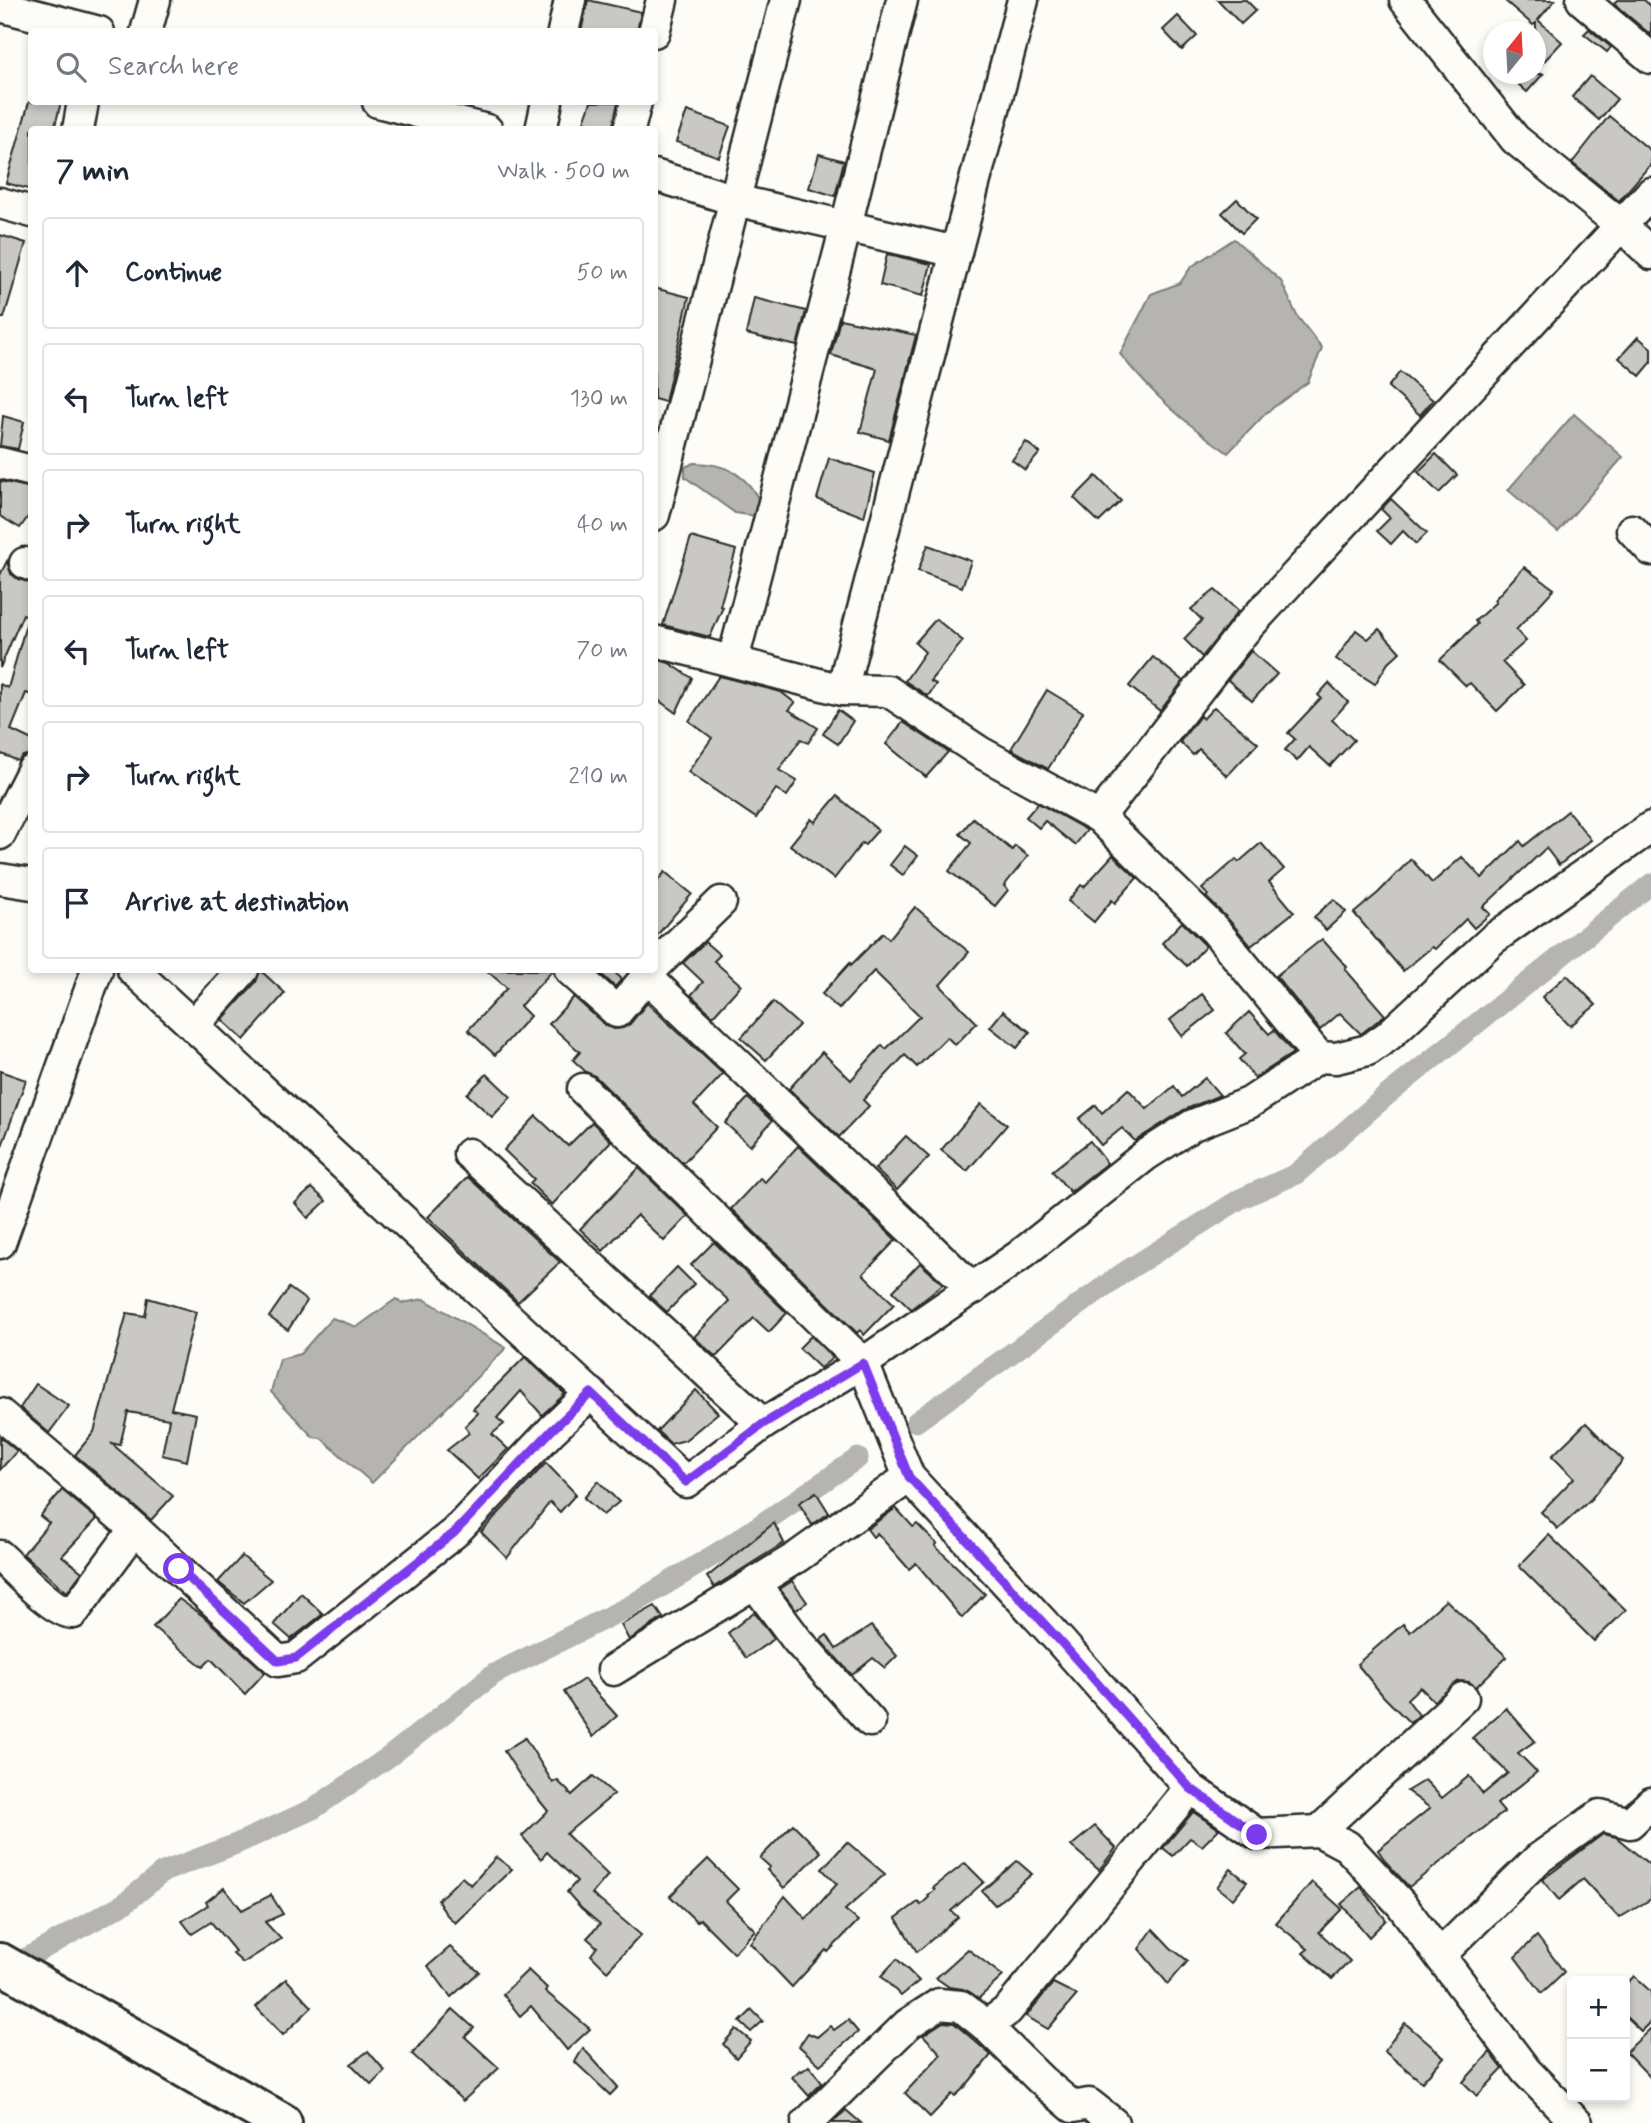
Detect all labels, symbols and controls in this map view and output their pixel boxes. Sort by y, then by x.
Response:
north arrow [1483,21,1546,84]
search box [28,28,658,105]
icon: search [52,48,90,86]
text: Search here [108,50,239,84]
text: 7 min [56,152,130,191]
text: Walk · 500 m [497,157,630,187]
icon: ahead [58,254,96,292]
text: Continue [125,256,222,290]
text: 50 m [577,258,628,288]
icon: left [58,380,96,418]
text: Turn left [125,382,229,416]
text: 130 m [570,384,628,414]
icon: right [58,506,96,544]
text: Turn right [125,508,241,542]
text: 40 m [577,510,628,540]
icon: left [58,632,96,670]
text: Turn left [125,634,229,668]
text: 70 m [576,636,628,666]
icon: right [58,758,96,796]
text: Turn right [125,760,241,794]
text: 210 m [568,762,628,792]
icon: arrive [58,884,96,922]
text: Arrive at destination [125,886,349,920]
route start [163,1553,194,1584]
route end [1241,1819,1272,1850]
map controls [1567,1976,1630,2102]
button: + [1567,1976,1630,2039]
button: − [1567,2039,1630,2102]

